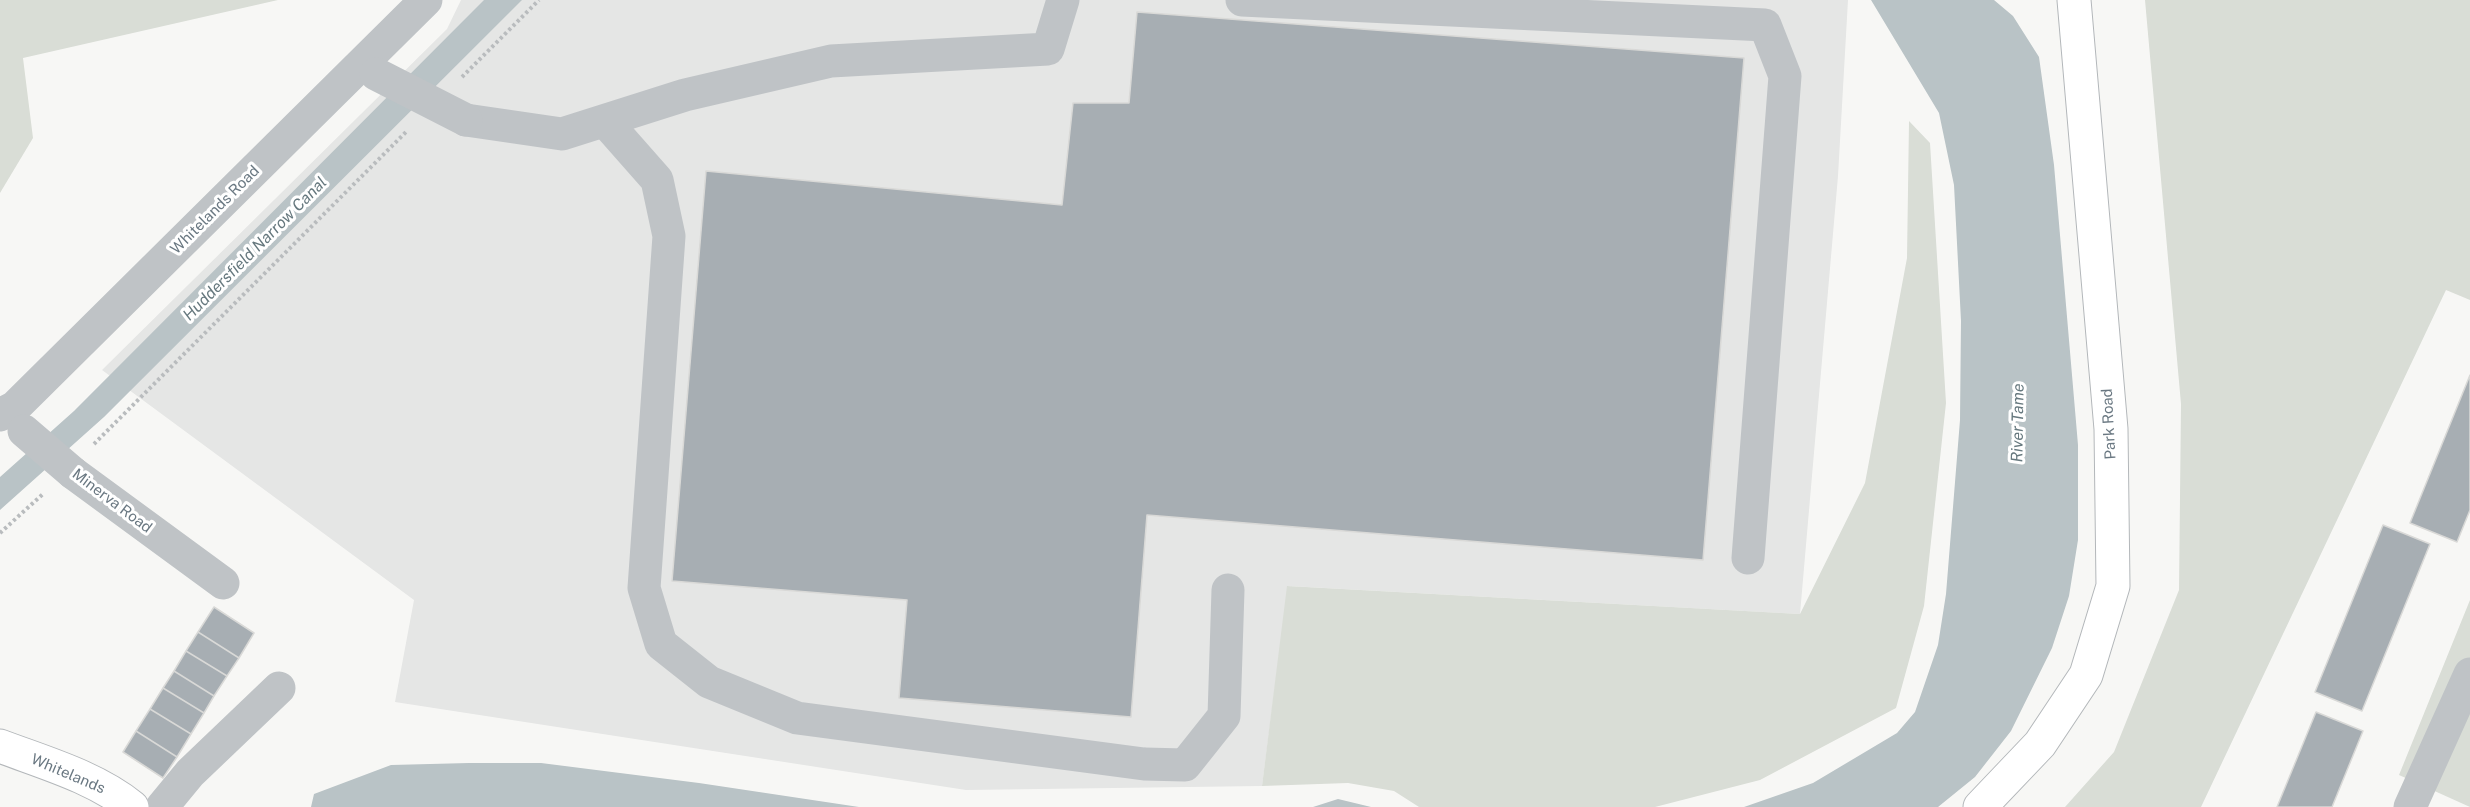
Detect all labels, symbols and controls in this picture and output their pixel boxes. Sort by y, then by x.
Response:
street label: Whitelands Road [167,162,263,258]
water label: Huddersfield Narrow Canal [179,173,331,325]
water label: River Tame [2008,383,2028,463]
street label: Park Road [2098,388,2120,460]
street label: Minerva Road [69,465,155,537]
street label: Whitelands [28,750,108,798]

